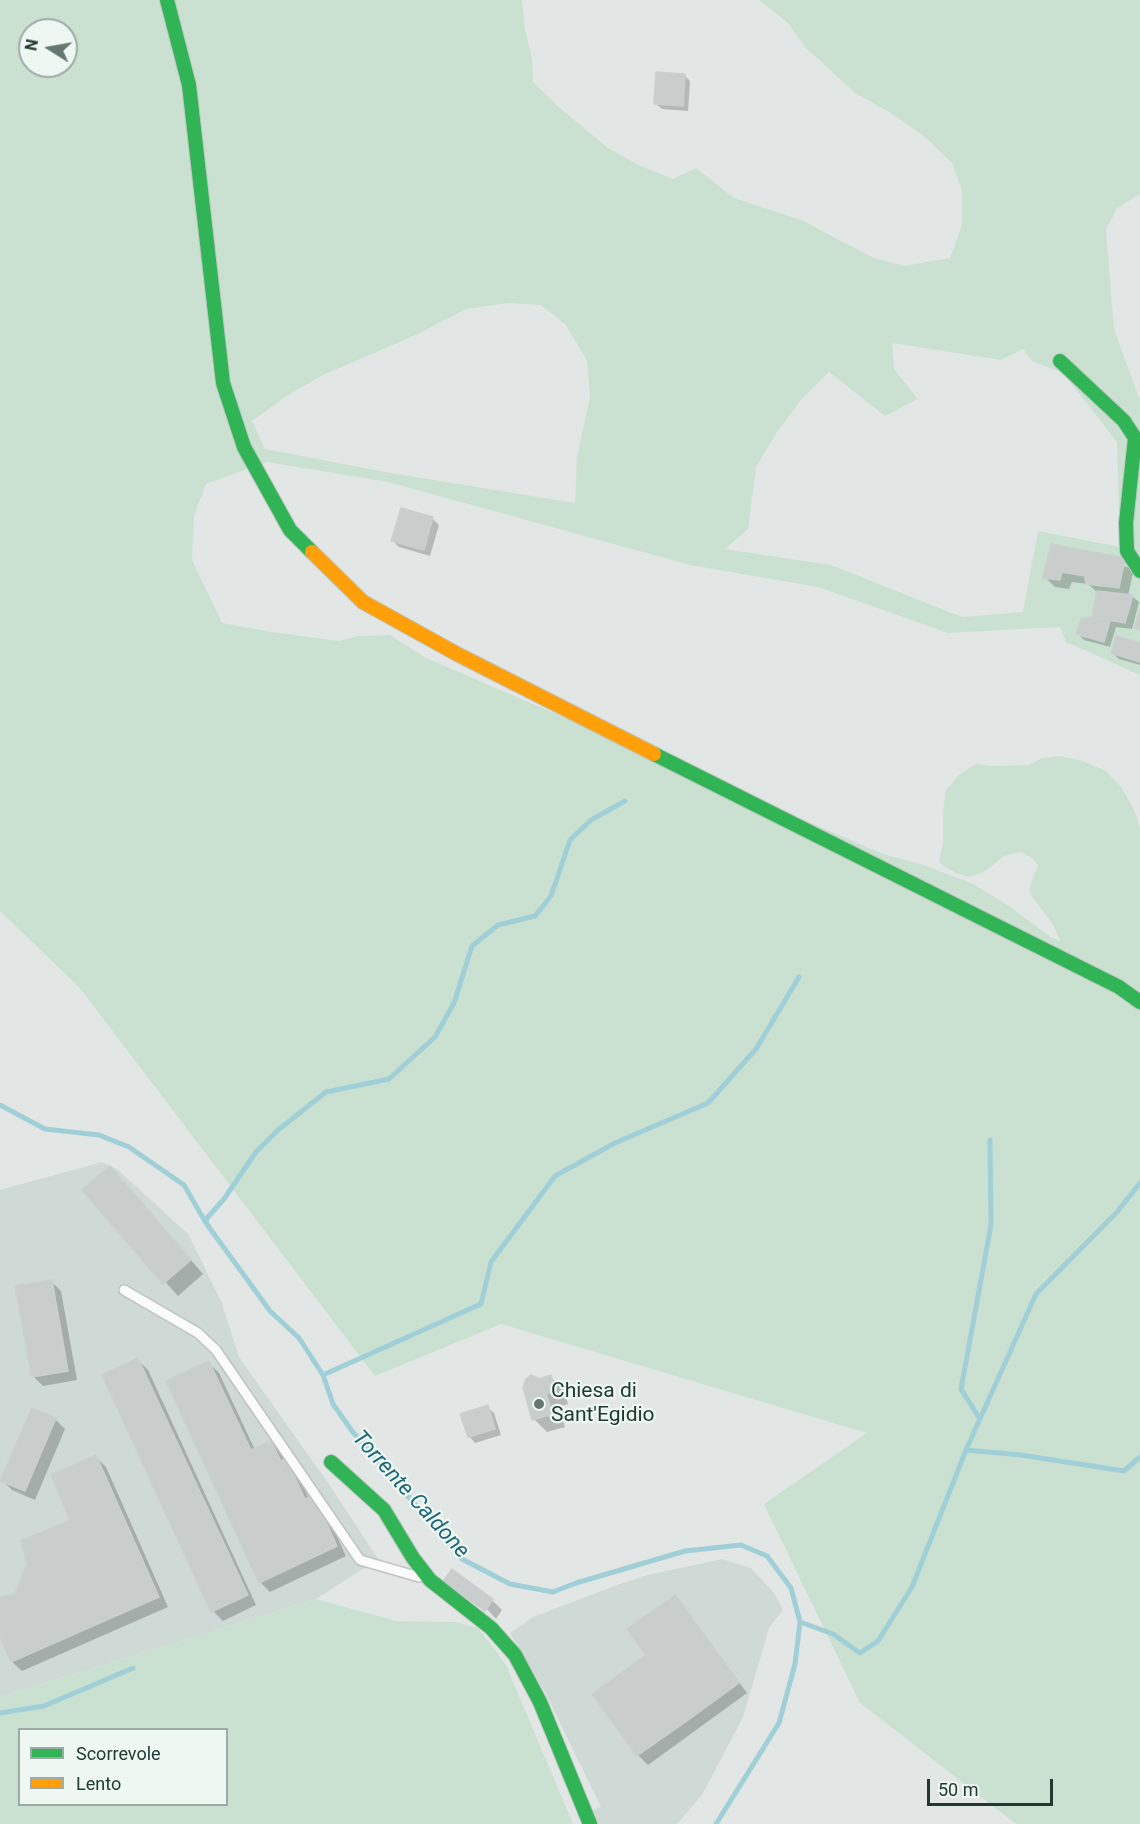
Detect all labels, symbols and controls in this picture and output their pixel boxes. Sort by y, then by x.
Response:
north arrow [18,18,78,78]
text: N [21,38,42,52]
place label: Chiesa di Sant'Egidio [551,1379,655,1429]
marker: Chiesa di Sant'Egidio [532,1397,546,1411]
water label: Torrente Caldone [346,1426,474,1564]
legend [18,1728,228,1806]
text: Scorrevole [76,1743,161,1764]
scale bar [930,1767,1056,1805]
text: Lento [76,1773,121,1794]
text: 50 m [938,1779,978,1800]

